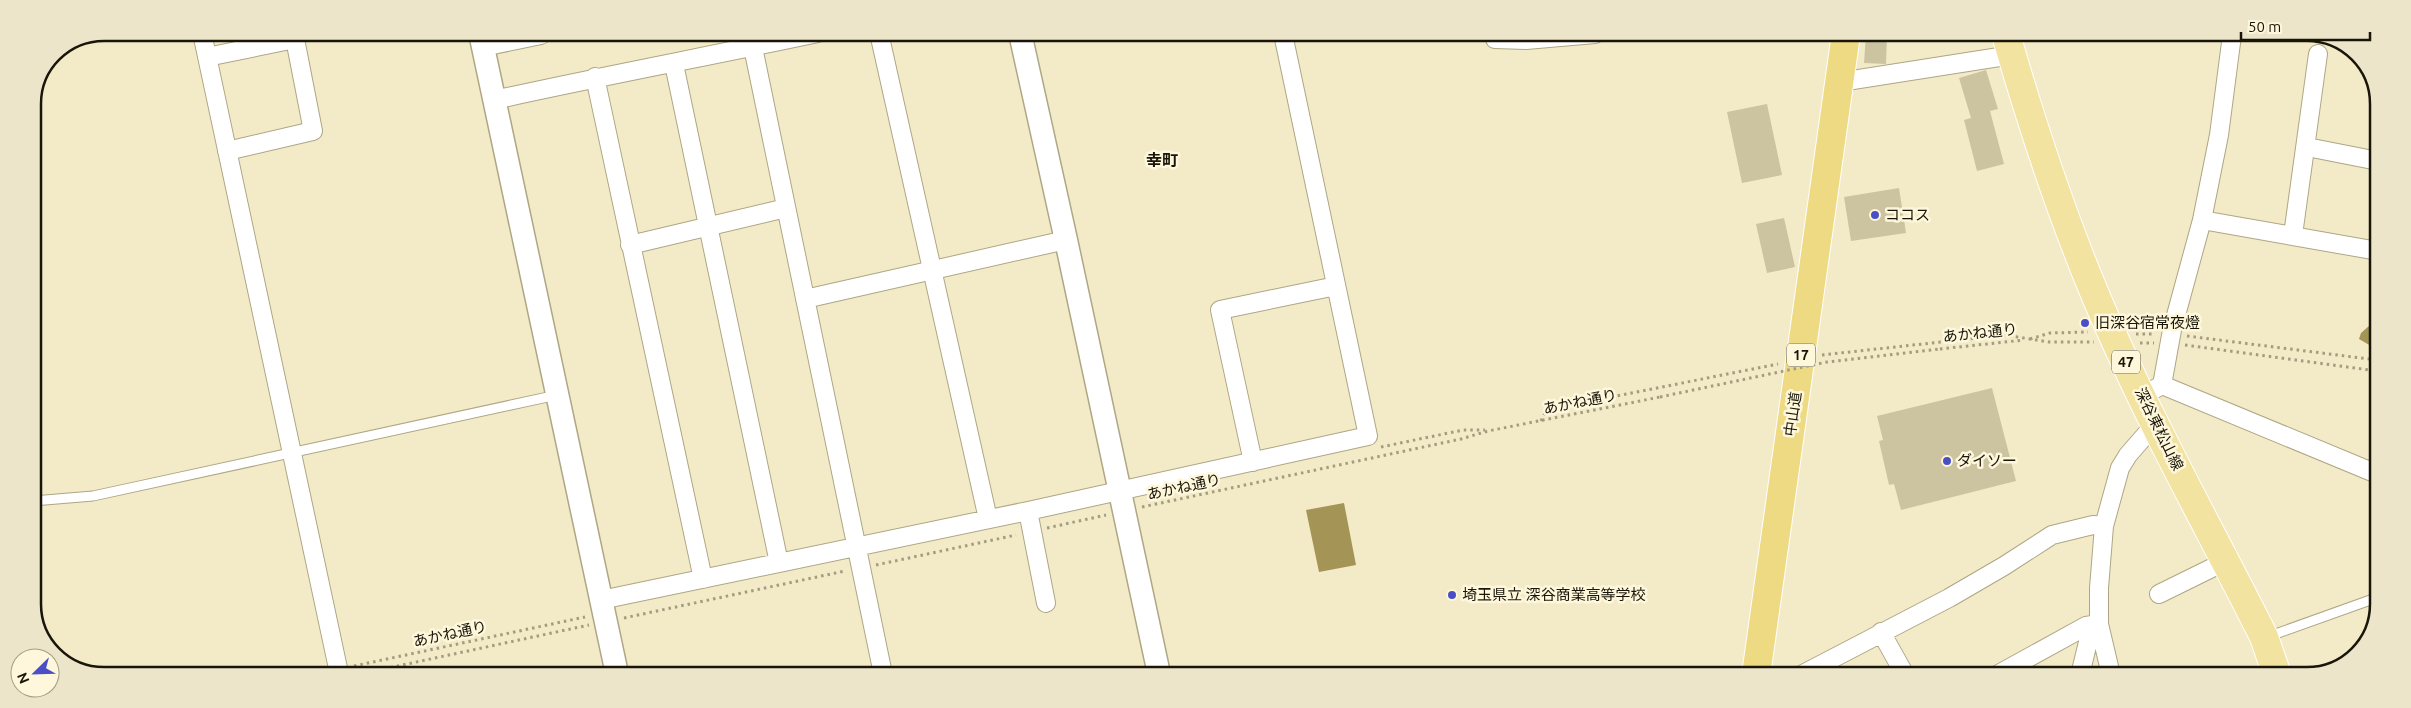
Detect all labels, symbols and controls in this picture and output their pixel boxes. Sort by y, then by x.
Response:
scale bar [2241,10,2370,42]
text: 50 m [2248,18,2281,35]
district label: 幸町 [1146,151,1178,169]
place label: ココス [1885,206,1930,223]
marker: ココス [1869,209,1881,221]
place label: 旧深谷宿常夜燈 [2095,314,2200,331]
marker: 旧深谷宿常夜燈 [2079,317,2091,329]
street label: あかね通り [1942,320,2018,345]
road number: 17 [1787,344,1815,366]
road number: 47 [2112,351,2140,374]
street label: 深谷東松山線 [2132,385,2187,473]
street label: あかね通り [1541,386,1618,417]
street label: 中山道 [1781,390,1804,437]
place label: ダイソー [1957,452,2017,469]
marker: ダイソー [1941,455,1953,467]
street label: あかね通り [1145,470,1222,503]
place label: 埼玉県立 深谷商業高等学校 [1462,586,1645,603]
marker: 埼玉県立 深谷商業高等学校 [1446,589,1458,601]
street label: あかね通り [411,617,488,650]
north arrow [10,648,60,698]
text: N [14,670,32,686]

